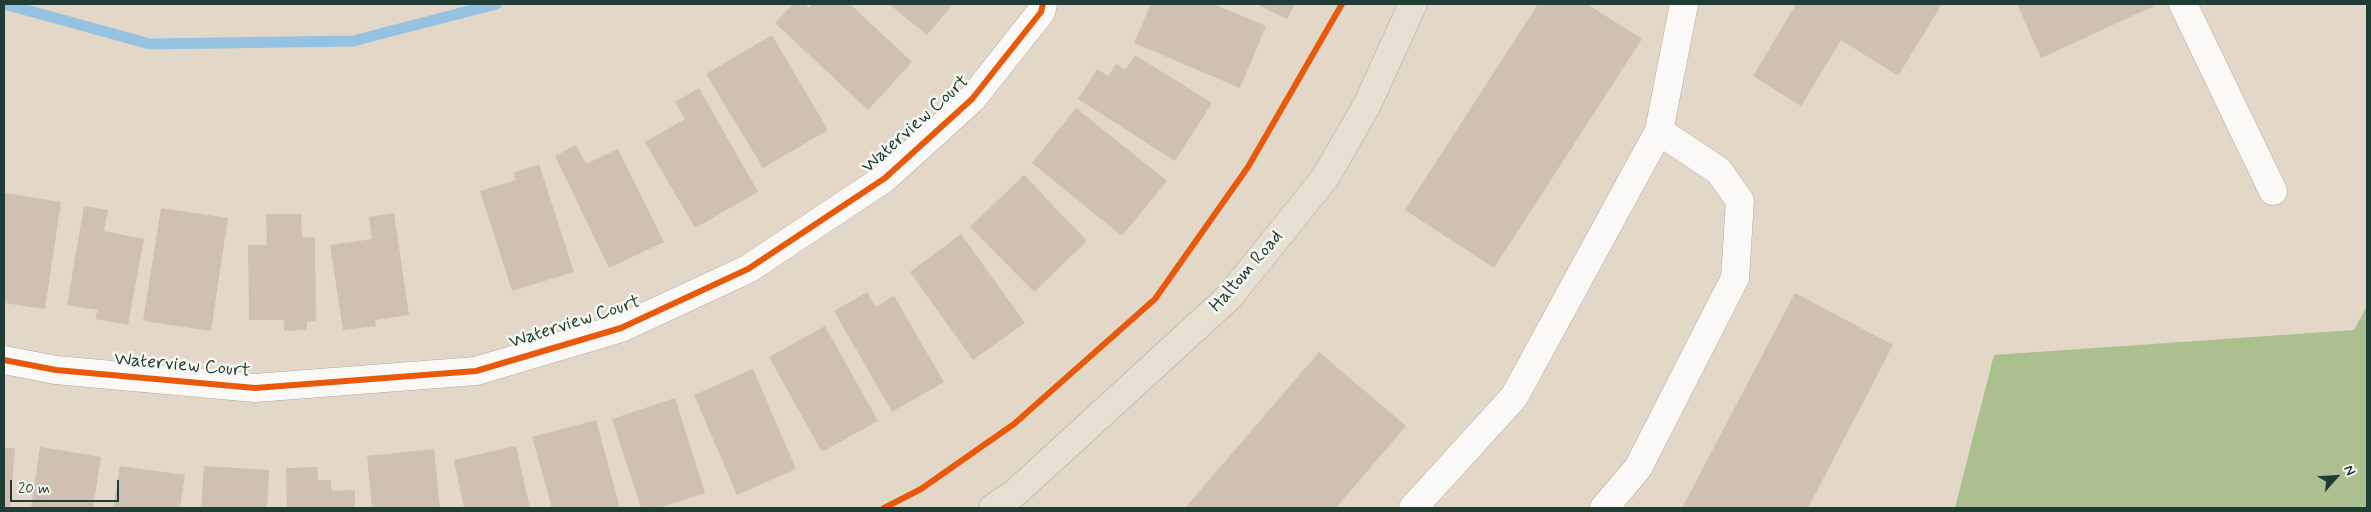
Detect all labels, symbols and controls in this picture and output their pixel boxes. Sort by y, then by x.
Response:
street label: Waterview Court [858,71,974,179]
street label: Haltom Road [1205,226,1289,318]
street label: Waterview Court [507,291,643,355]
street label: Waterview Court [113,349,251,383]
north arrow [2311,452,2361,502]
text: N [2339,462,2360,479]
scale bar [12,470,121,502]
text: 20 m [18,479,50,499]

